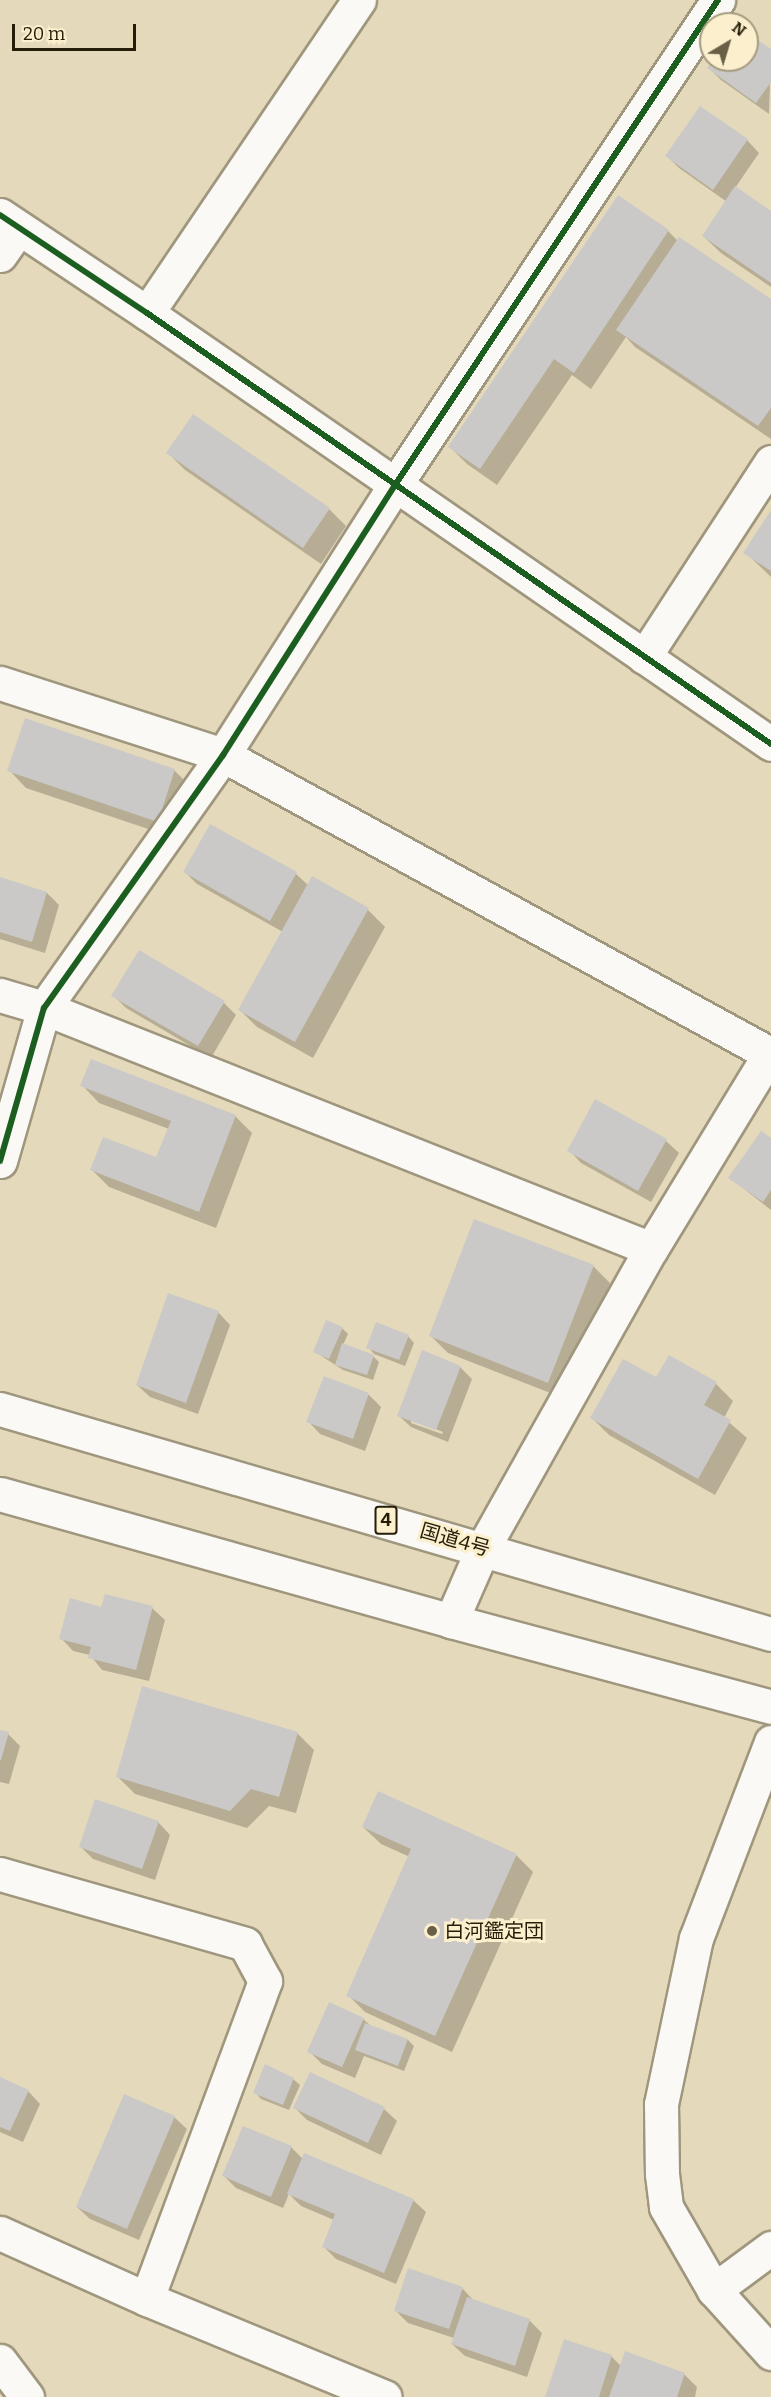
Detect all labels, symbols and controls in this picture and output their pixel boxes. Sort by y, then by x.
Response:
scale bar [15,12,140,50]
north arrow [699,12,759,72]
text: N [728,18,750,40]
text: 20 m [23,23,65,45]
road number: 4 [374,1505,398,1535]
street label: 国道4号 [417,1519,493,1561]
place label: 白河鑑定団 [444,1919,544,1943]
marker: 白河鑑定団 [425,1924,439,1938]

